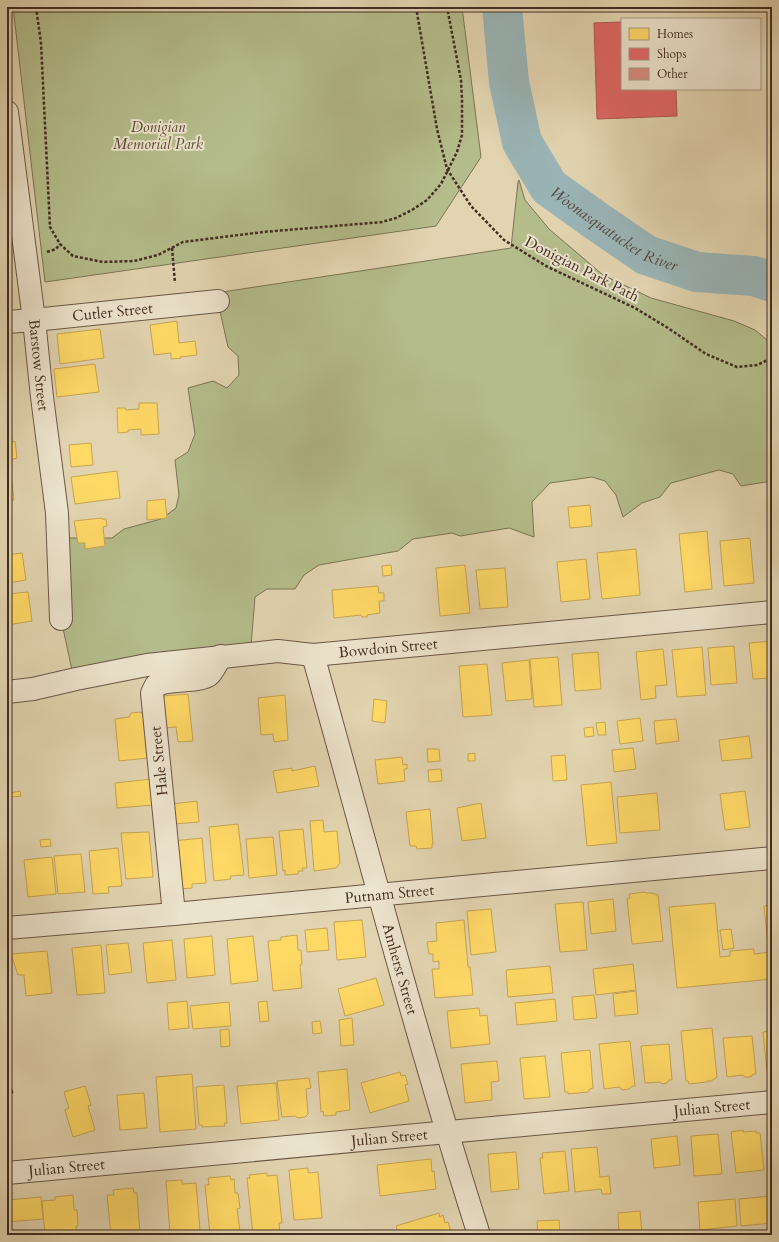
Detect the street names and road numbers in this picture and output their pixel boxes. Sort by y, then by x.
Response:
street label: Donigian Park Path [521,232,643,307]
street label: Cutler Street [71,298,154,326]
street label: Barstow Street [24,318,54,412]
street label: Bowdoin Street [338,633,439,663]
street label: Hale Street [145,725,173,797]
street label: Putnam Street [344,880,435,908]
street label: Amherst Street [378,921,422,1017]
street label: Julian Street [671,1094,751,1121]
street label: Julian Street [348,1124,429,1151]
street label: Julian Street [26,1154,106,1181]

